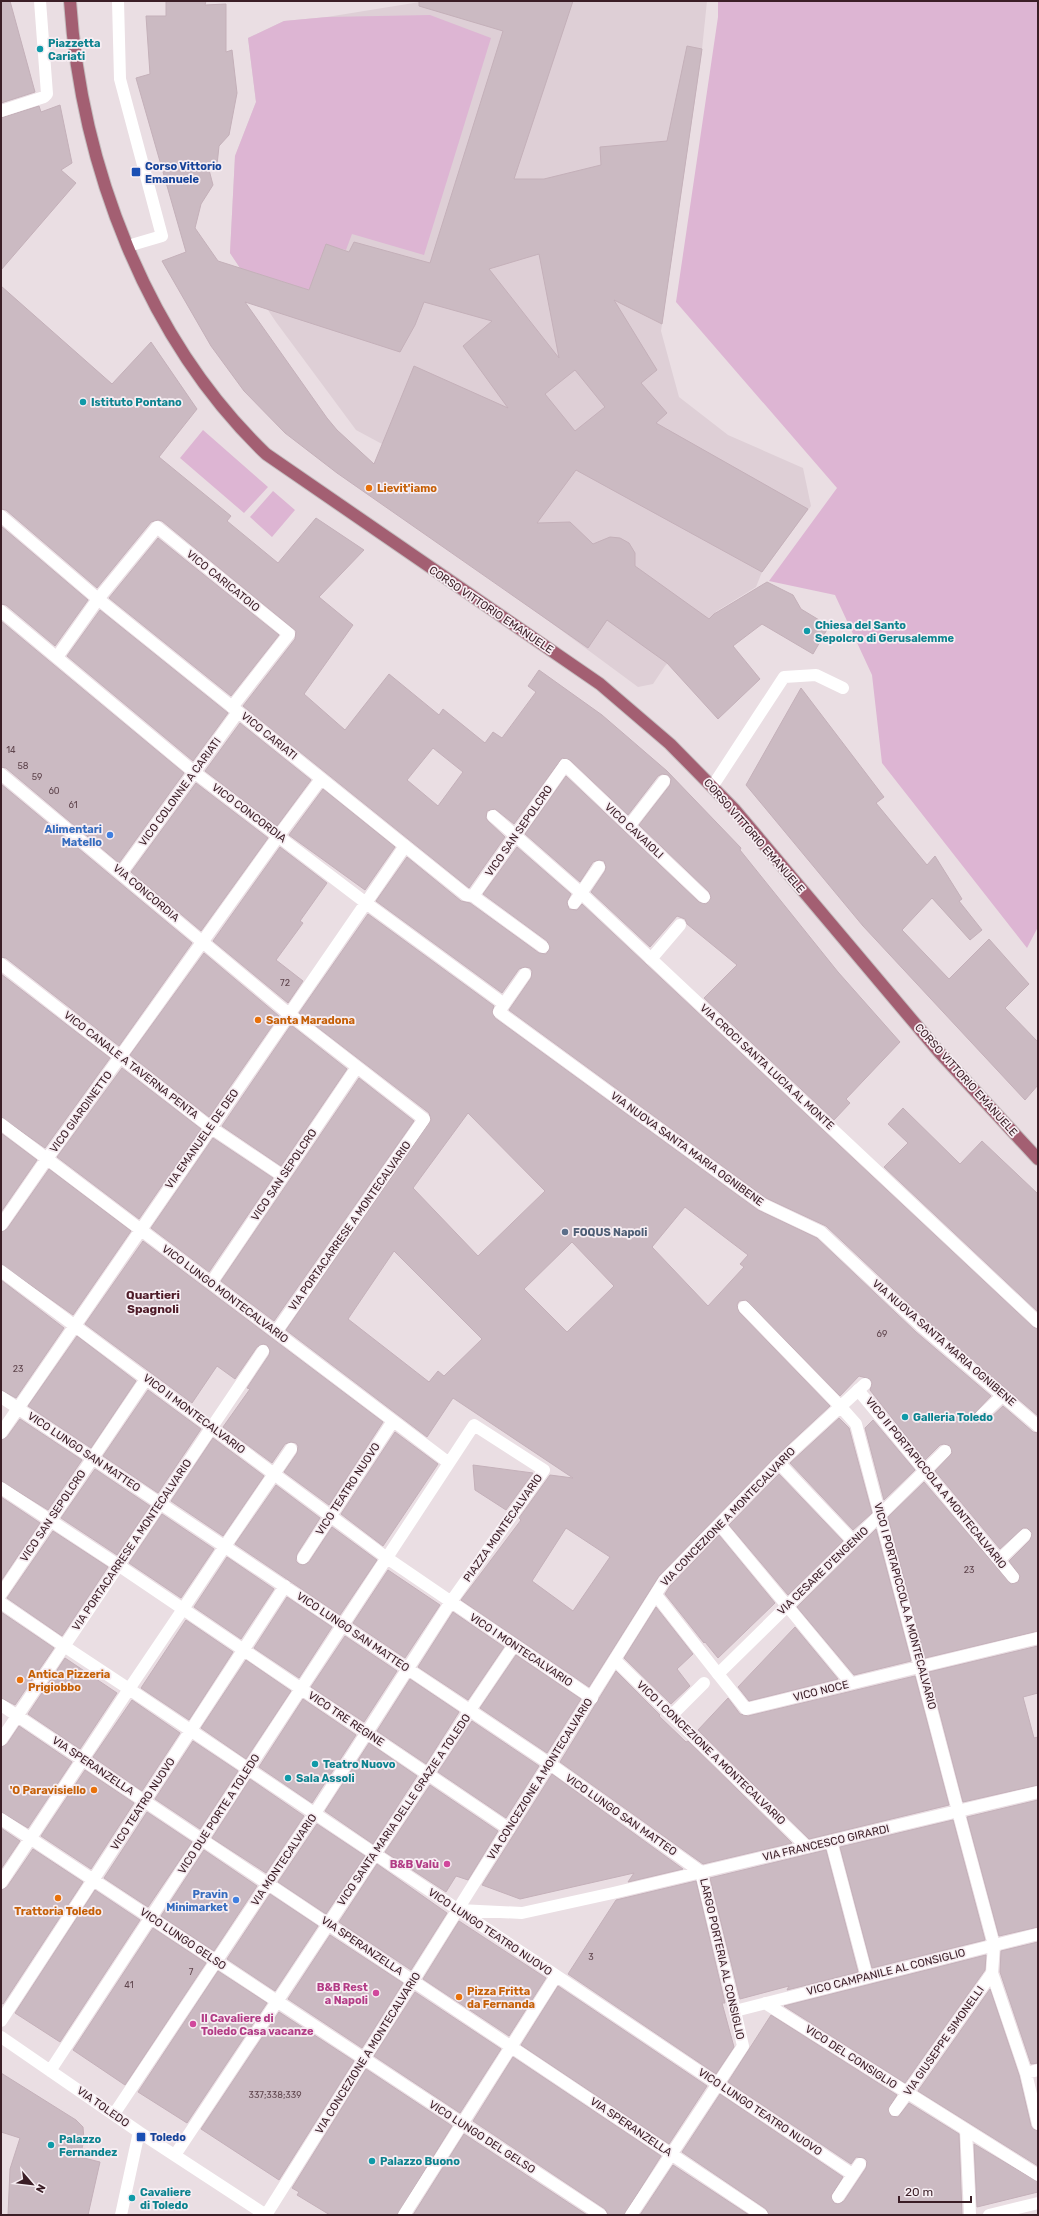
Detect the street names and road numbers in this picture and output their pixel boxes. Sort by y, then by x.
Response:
street label: VICO CARICATOIO [184,547,262,615]
street label: CORSO VITTORIO EMANUELE [426,564,556,657]
street label: VICO CARIATI [238,709,300,763]
street label: VICO COLONNE A CARIATI [136,735,224,849]
street label: CORSO VITTORIO EMANUELE [701,776,807,896]
street label: VICO CONCORDIA [209,781,289,846]
street label: VICO SAN SEPOLCRO [483,783,555,879]
street label: VICO CAVAIOLI [602,801,666,861]
street label: VIA CONCORDIA [110,862,182,925]
street label: VIA CROCI SANTA LUCIA AL MONTE [697,1001,837,1133]
street label: VICO CANALE A TAVERNA PENTA [61,1008,201,1122]
street label: CORSO VITTORIO EMANUELE [912,1021,1020,1139]
street label: VICO GIARDINETTO [47,1069,115,1155]
street label: VIA EMANUELE DE DEO [163,1087,241,1191]
street label: VIA NUOVA SANTA MARIA OGNIBENE [608,1089,766,1209]
street label: VICO SAN SEPOLCRO [248,1127,320,1223]
street label: VIA PORTACARRESE A MONTECALVARIO [286,1139,414,1313]
street label: VICO LUNGO MONTECALVARIO [159,1242,291,1346]
street label: VIA NUOVA SANTA MARIA OGNIBENE [870,1277,1019,1409]
street label: VICO II MONTECALVARIO [140,1371,248,1457]
street label: VICO II PORTAPICCOLA A MONTECALVARIO [863,1395,1009,1571]
street label: VICO LUNGO SAN MATTEO [25,1409,143,1495]
street label: VICO TEATRO NUOVO [313,1440,383,1538]
street label: VIA CONCEZIONE A MONTECALVARIO [658,1445,798,1589]
street label: VIA PORTACARRESE A MONTECALVARIO [70,1457,194,1633]
street label: VICO SAN SEPOLCRO [17,1468,89,1564]
street label: PIAZZA MONTECALVARIO [461,1472,545,1584]
street label: VICO I PORTAPICCOLA A MONTECALVARIO [871,1501,939,1711]
street label: VIA CESARE D'ENGENIO [775,1524,871,1618]
street label: VICO LUNGO SAN MATTEO [294,1589,412,1675]
street label: VICO I MONTECALVARIO [467,1611,575,1689]
street label: VICO I CONCEZIONE A MONTECALVARIO [634,1678,788,1828]
street label: VICO NOCE [792,1678,850,1704]
street label: VICO TRE REGINE [305,1689,387,1749]
street label: VIA CONCEZIONE A MONTECALVARIO [485,1696,595,1862]
street label: VICO SANTA MARIA DELLE GRAZIE A TOLEDO [335,1712,473,1908]
street label: VIA SPERANZELLA [50,1734,137,1799]
street label: VICO DUE PORTE A TOLEDO [175,1752,263,1876]
street label: VICO TEATRO NUOVO [108,1755,178,1853]
street label: VICO LUNGO SAN MATTEO [563,1771,679,1859]
street label: VIA MONTECALVARIO [248,1812,320,1908]
street label: VIA FRANCESCO GIRARDI [761,1822,891,1864]
street label: LARGO PORTERIA AL CONSIGLIO [697,1877,747,2041]
street label: VICO LUNGO TEATRO NUOVO [426,1886,554,1978]
street label: VICO LUNGO GELSO [137,1905,229,1973]
street label: VIA SPERANZELLA [319,1914,406,1979]
street label: VICO CAMPANILE AL CONSIGLIO [805,1946,967,1998]
street label: VIA CONCEZIONE A MONTECALVARIO [313,1970,423,2136]
street label: VIA GIUSEPPE SIMONELLI [901,1984,987,2098]
street label: VICO DEL CONSIGLIO [803,2022,899,2092]
street label: VICO LUNGO TEATRO NUOVO [696,2066,824,2158]
street label: VIA TOLEDO [74,2084,132,2130]
street label: VIA SPERANZELLA [588,2095,675,2160]
street label: VICO LUNGO DEL GELSO [426,2098,538,2176]

